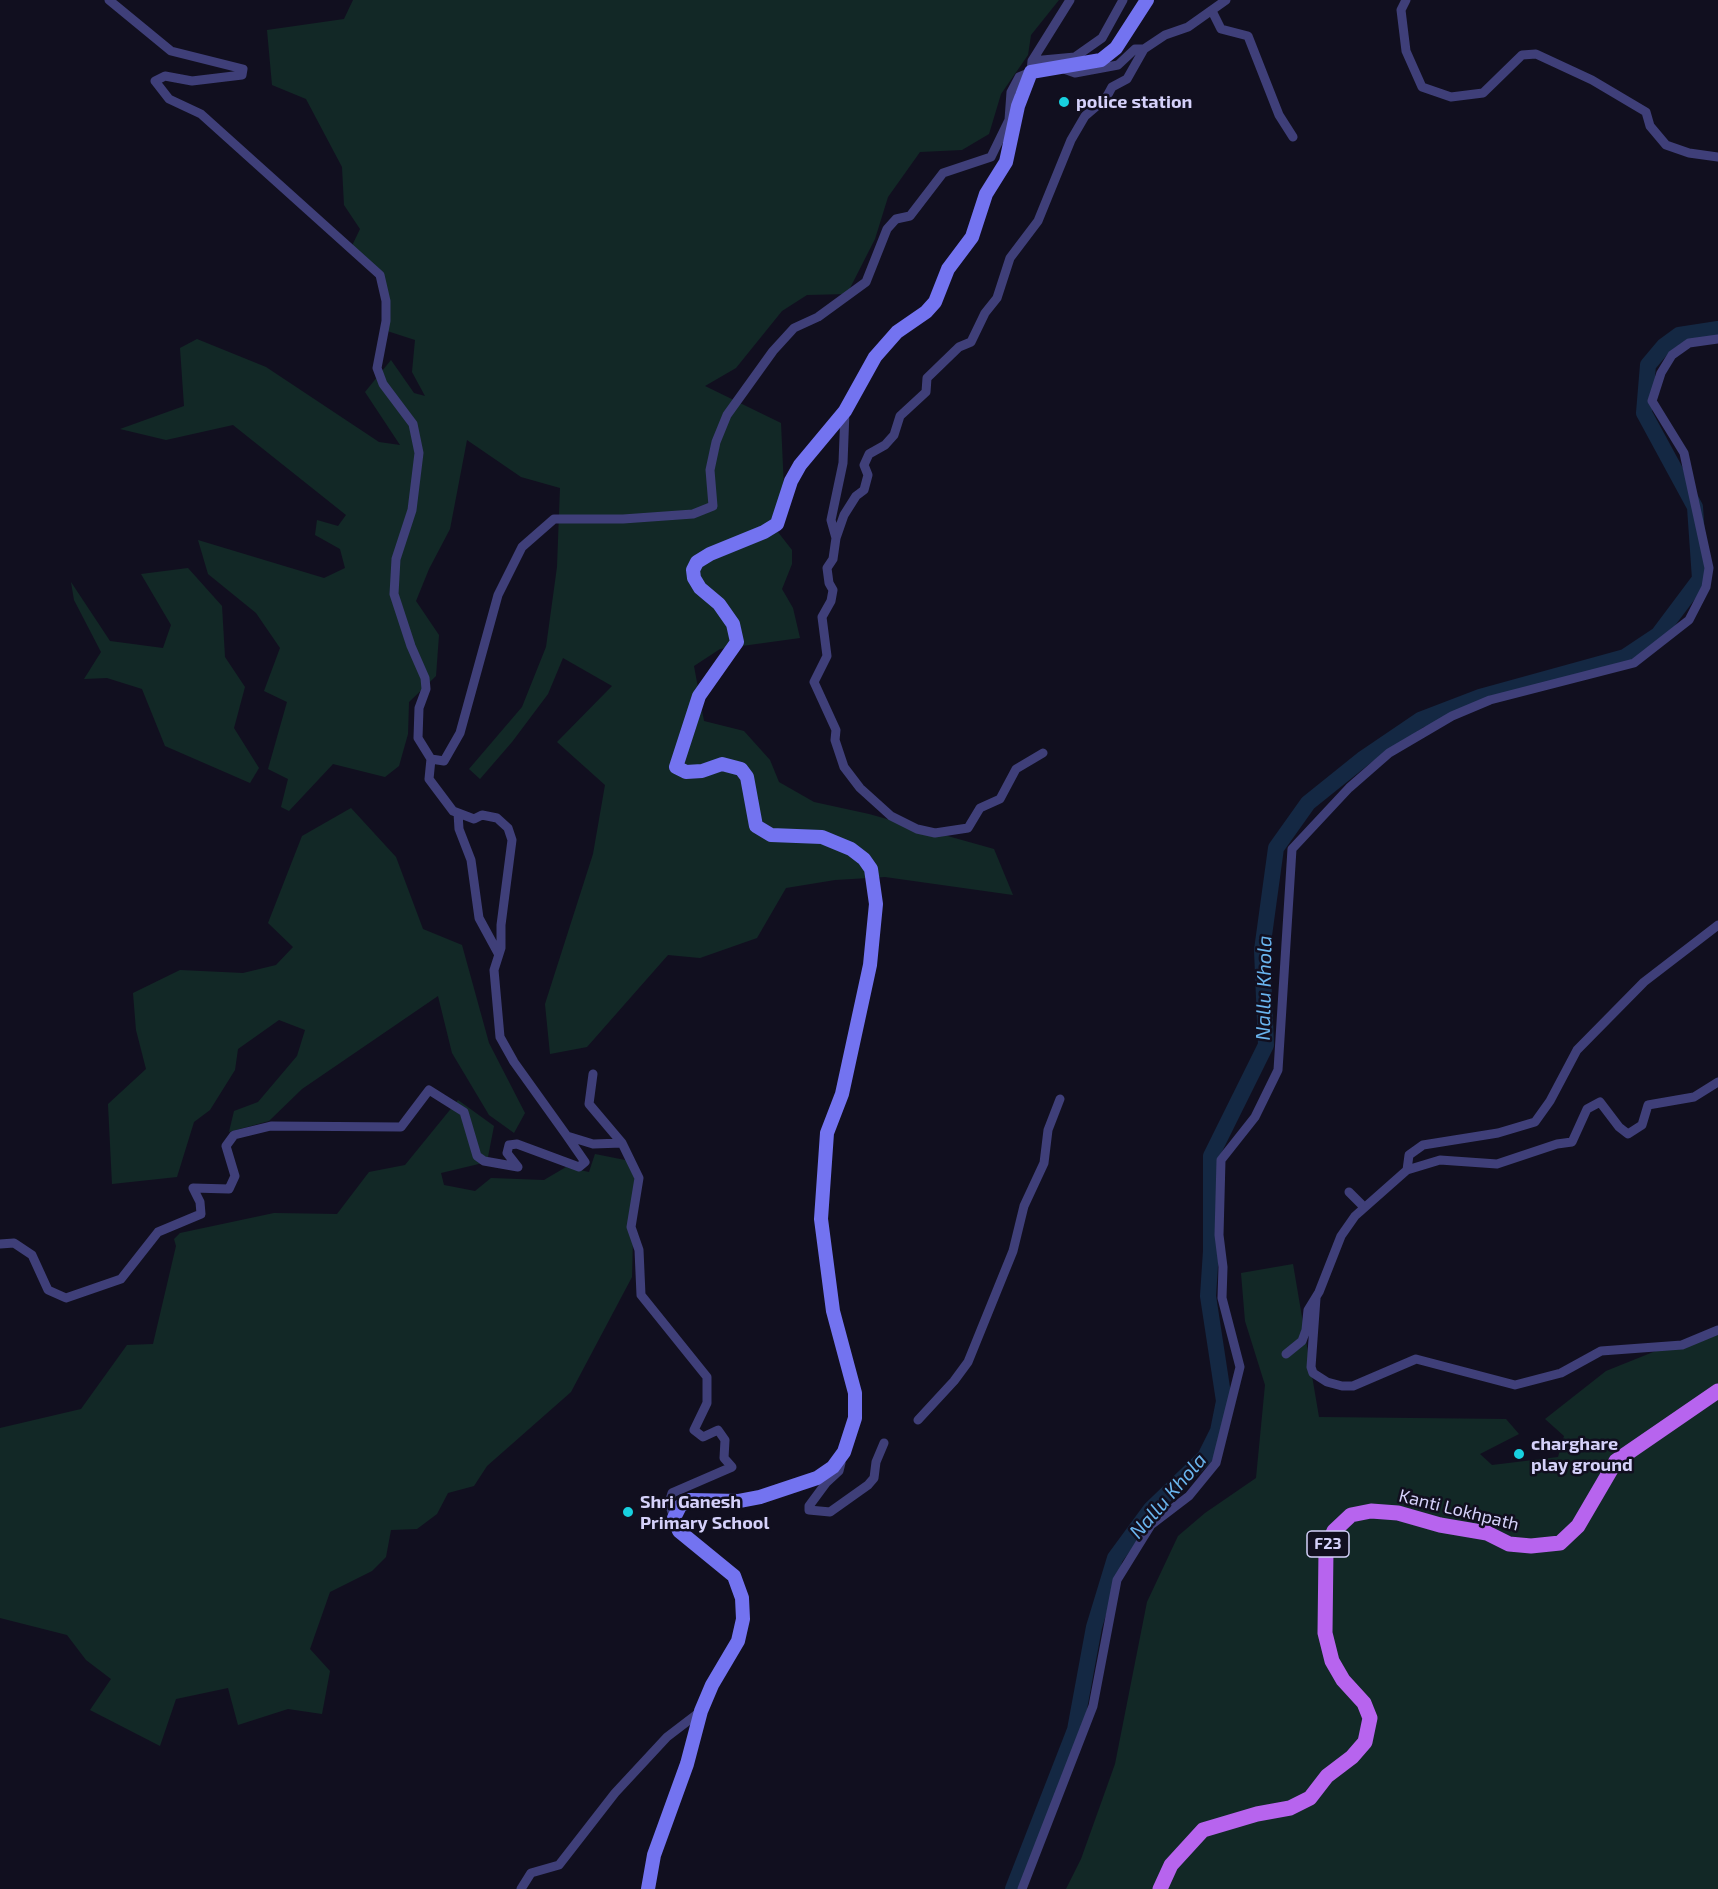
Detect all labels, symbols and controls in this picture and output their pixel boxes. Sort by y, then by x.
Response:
place label: police station [1076,91,1192,113]
marker: police station [1057,95,1071,109]
water label: Nallu Khola [1251,935,1277,1041]
place label: charghare play ground [1531,1433,1633,1476]
marker: charghare play ground [1512,1447,1526,1461]
water label: Nallu Khola [1124,1448,1212,1544]
street label: Kanti Lokhpath [1397,1485,1521,1535]
place label: Shri Ganesh Primary School [640,1491,769,1534]
marker: Shri Ganesh Primary School [621,1505,635,1519]
road number: F23 [1307,1531,1349,1557]

